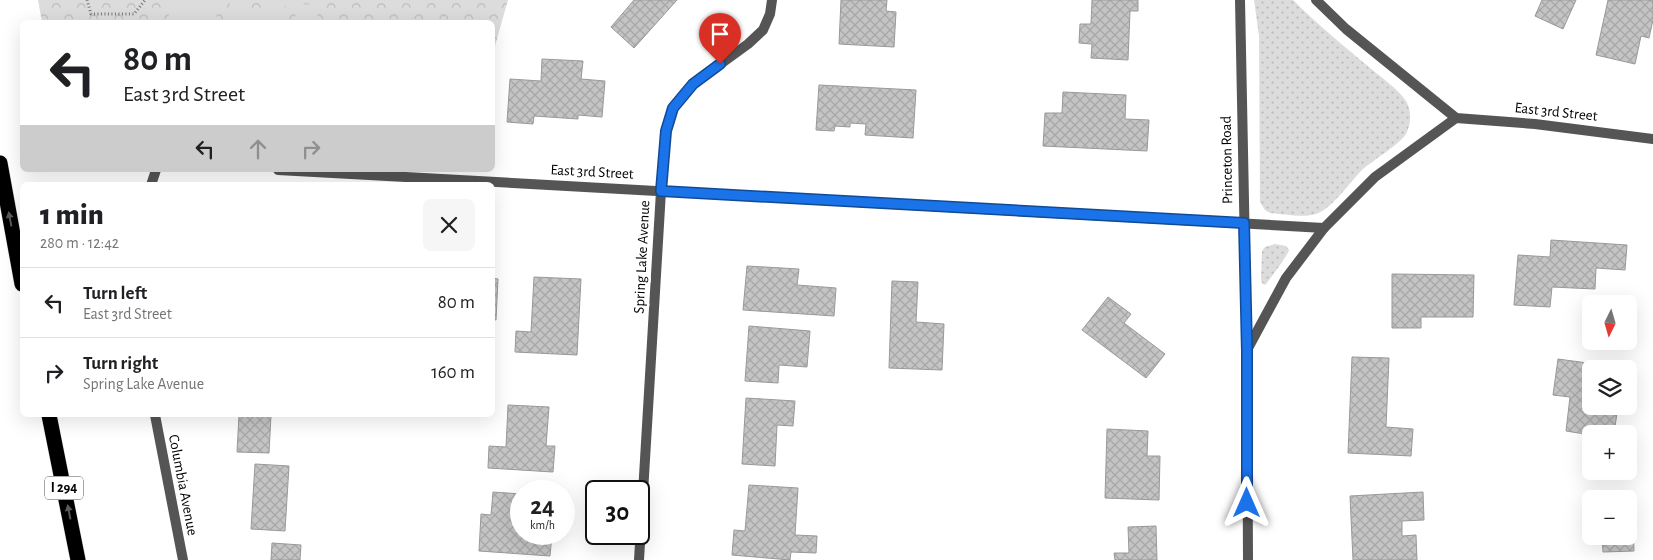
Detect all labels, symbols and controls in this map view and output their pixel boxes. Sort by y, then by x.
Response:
pin [699,13,741,64]
icon: arrive [706,20,734,48]
icon: left [40,40,105,105]
text: 80 m [123,42,192,77]
text: East 3rd Street [123,83,245,105]
street label: East 3rd Street [1514,100,1598,124]
street label: Princeton Road [1219,115,1235,204]
icon: left [191,135,219,163]
icon: ahead [244,135,272,163]
icon: right [297,135,325,163]
street label: East 3rd Street [550,162,634,182]
button: close [423,199,475,251]
text: 1 min [40,200,104,230]
street label: Spring Lake Avenue [632,200,652,314]
one-way arrow [6,211,14,227]
text: 280 m · 12:42 [40,235,119,251]
text: Turn left [83,284,147,303]
icon: left [40,289,68,317]
text: 80 m [438,293,475,312]
north arrow [1582,295,1638,350]
map controls [1582,295,1637,545]
text: East 3rd Street [83,306,172,322]
text: Turn right [83,354,158,373]
icon: right [40,359,68,387]
button: layers [1582,360,1637,415]
text: 160 m [431,363,475,382]
text: Spring Lake Avenue [83,376,204,392]
button: + [1582,425,1637,480]
street label: Columbia Avenue [166,433,200,537]
road number: I 294 [45,476,83,499]
position arrow [1220,476,1272,528]
speed limit sign: 30 [585,480,650,545]
button: − [1582,490,1637,545]
text: 24 [530,494,555,519]
one-way arrow [64,504,72,520]
text: km/h [530,519,555,531]

